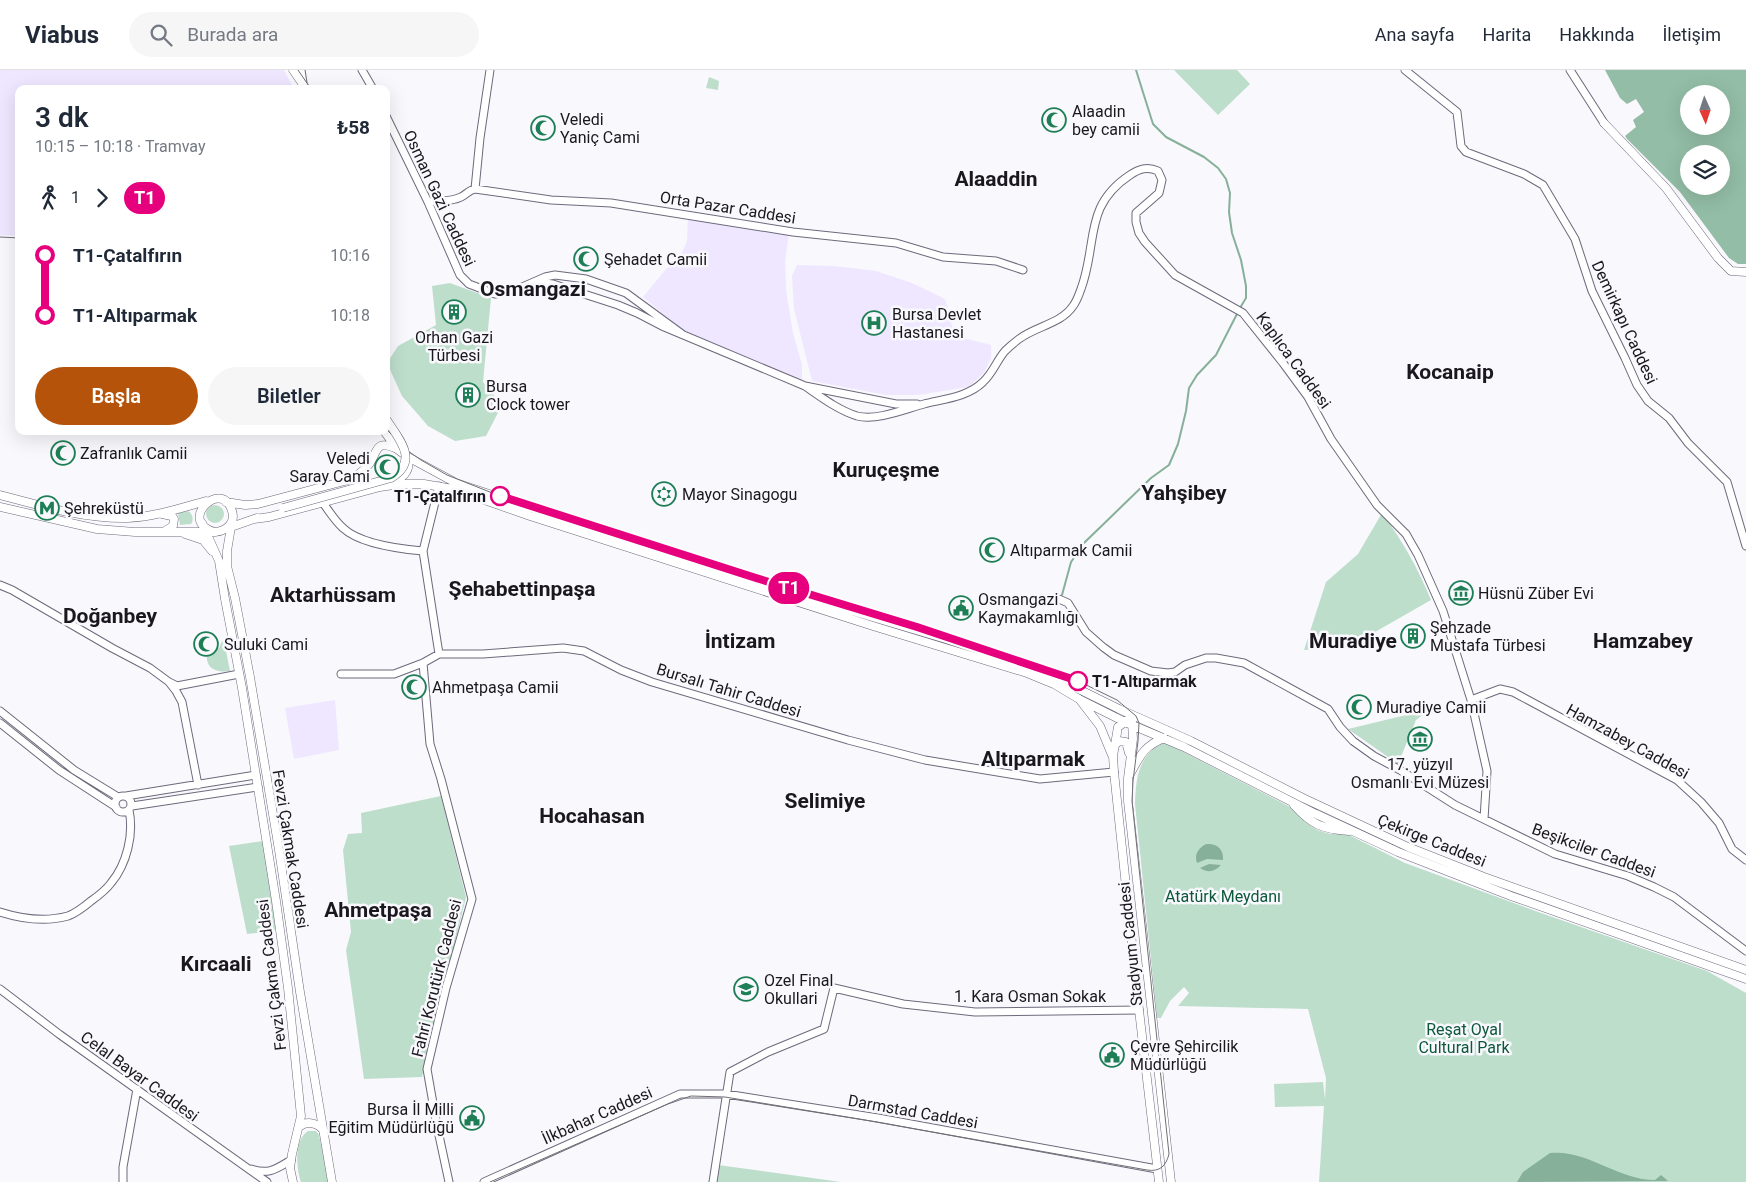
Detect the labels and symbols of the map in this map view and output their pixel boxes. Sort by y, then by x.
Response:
north arrow [1680,85,1730,135]
place label: Alaadin bey camii [1072,102,1140,139]
mosque icon: Alaadin bey camii [1041,107,1067,133]
place label: Veledi Yaniç Cami [560,110,640,147]
mosque icon: Veledi Yaniç Cami [530,115,556,141]
street label: Osman Gazi Caddesi [400,127,479,269]
district label: Alaaddin [954,167,1038,191]
street label: Orta Pazar Caddesi [659,187,797,228]
mosque icon: Şehadet Camii [573,246,599,272]
place label: Şehadet Camii [604,250,707,269]
street label: Demirkapı Caddesi [1588,258,1661,387]
district label: Osmangazi [480,277,586,301]
building icon: Orhan Gazi Türbesi [441,299,467,325]
place label: Bursa Devlet Hastanesi [892,305,981,342]
street label: Kaplıca Caddesi [1252,308,1335,412]
hospital icon: Bursa Devlet Hastanesi [861,310,887,336]
place label: Orhan Gazi Türbesi [415,328,493,365]
district label: Kocanaip [1406,360,1494,384]
place label: Bursa Clock tower [486,377,571,414]
building icon: Bursa Clock tower [455,382,481,408]
mosque icon: Zafranlık Camii [50,440,76,466]
place label: Zafranlık Camii [80,444,187,463]
place label: Veledi Saray Cami [290,449,370,486]
mosque icon: Veledi Saray Cami [374,454,400,480]
district label: Kuruçeşme [833,458,939,482]
synagogue icon: Mayor Sinagogu [651,481,677,507]
district label: Yahşibey [1141,481,1227,505]
place label: Mayor Sinagogu [682,485,797,504]
marker: T1-Çatalfırın [490,486,510,506]
place label: T1-Çatalfırın [394,487,486,506]
metro station icon: Şehreküstü [34,495,60,521]
place label: Şehreküstü [64,499,144,518]
mosque icon: Altıparmak Camii [979,537,1005,563]
place label: Altıparmak Camii [1010,541,1132,560]
line badge: T1 [766,572,812,604]
district label: Şehabettinpaşa [448,577,596,601]
museum icon: Hüsnü Züber Evi [1448,580,1474,606]
district label: Aktarhüssam [270,583,396,607]
place label: Hüsnü Züber Evi [1478,584,1594,603]
place label: Osmangazi Kaymakamlığı [978,590,1079,627]
public building icon: Osmangazi Kaymakamlığı [948,595,974,621]
district label: Doğanbey [63,604,157,628]
place label: Şehzade Mustafa Türbesi [1430,618,1546,655]
building icon: Şehzade Mustafa Türbesi [1400,623,1426,649]
district label: İntizam [705,629,775,653]
district label: Muradiye [1309,629,1397,653]
district label: Hamzabey [1593,629,1693,653]
mosque icon: Suluki Cami [193,631,219,657]
place label: Suluki Cami [224,635,308,654]
street label: Bursalı Tahir Caddesi [654,659,803,721]
marker: T1-Altıparmak [1068,671,1088,691]
place label: T1-Altıparmak [1092,672,1197,691]
mosque icon: Ahmetpaşa Camii [401,674,427,700]
place label: Ahmetpaşa Camii [432,678,559,697]
mosque icon: Muradiye Camii [1346,694,1372,720]
place label: Muradiye Camii [1376,698,1486,717]
street label: Hamzabey Caddesi [1563,700,1692,783]
museum icon: 17. yüzyıl Osmanlı Evi Müzesi [1407,726,1433,752]
district label: Altıparmak [981,747,1086,771]
place label: 17. yüzyıl Osmanlı Evi Müzesi [1351,755,1489,792]
street label: Fevzi Çakmak Caddesi [269,768,312,930]
district label: Selimiye [785,789,865,813]
district label: Hocahasan [539,804,645,828]
street label: Çekirge Caddesi [1375,810,1489,871]
street label: Beşikciler Caddesi [1529,819,1658,882]
street label: Stadyum Caddesi [1115,881,1146,1007]
park label: Atatürk Meydanı [1165,887,1281,906]
street label: Fahri Korutürk Caddesi [408,897,465,1059]
street label: Fevzi Çakma Caddesi [253,898,290,1052]
district label: Ahmetpaşa [324,898,432,922]
district label: Kırcaali [180,952,252,976]
place label: Ozel Final Okullari [764,971,833,1008]
school or university icon: Ozel Final Okullari [733,976,759,1002]
street label: 1. Kara Osman Sokak [954,987,1107,1006]
park label: Reşat Oyal Cultural Park [1418,1020,1510,1057]
street label: Celal Bayar Caddesi [77,1027,202,1126]
place label: Çevre Şehircilik Müdürlüğü [1130,1037,1239,1074]
public building icon: Çevre Şehircilik Müdürlüğü [1099,1042,1125,1068]
street label: İlkbahar Caddesi [539,1083,655,1148]
street label: Darmstad Caddesi [846,1091,979,1132]
place label: Bursa İl Milli Eğitim Müdürlüğü [328,1100,454,1137]
public building icon: Bursa İl Milli Eğitim Müdürlüğü [459,1105,485,1131]

